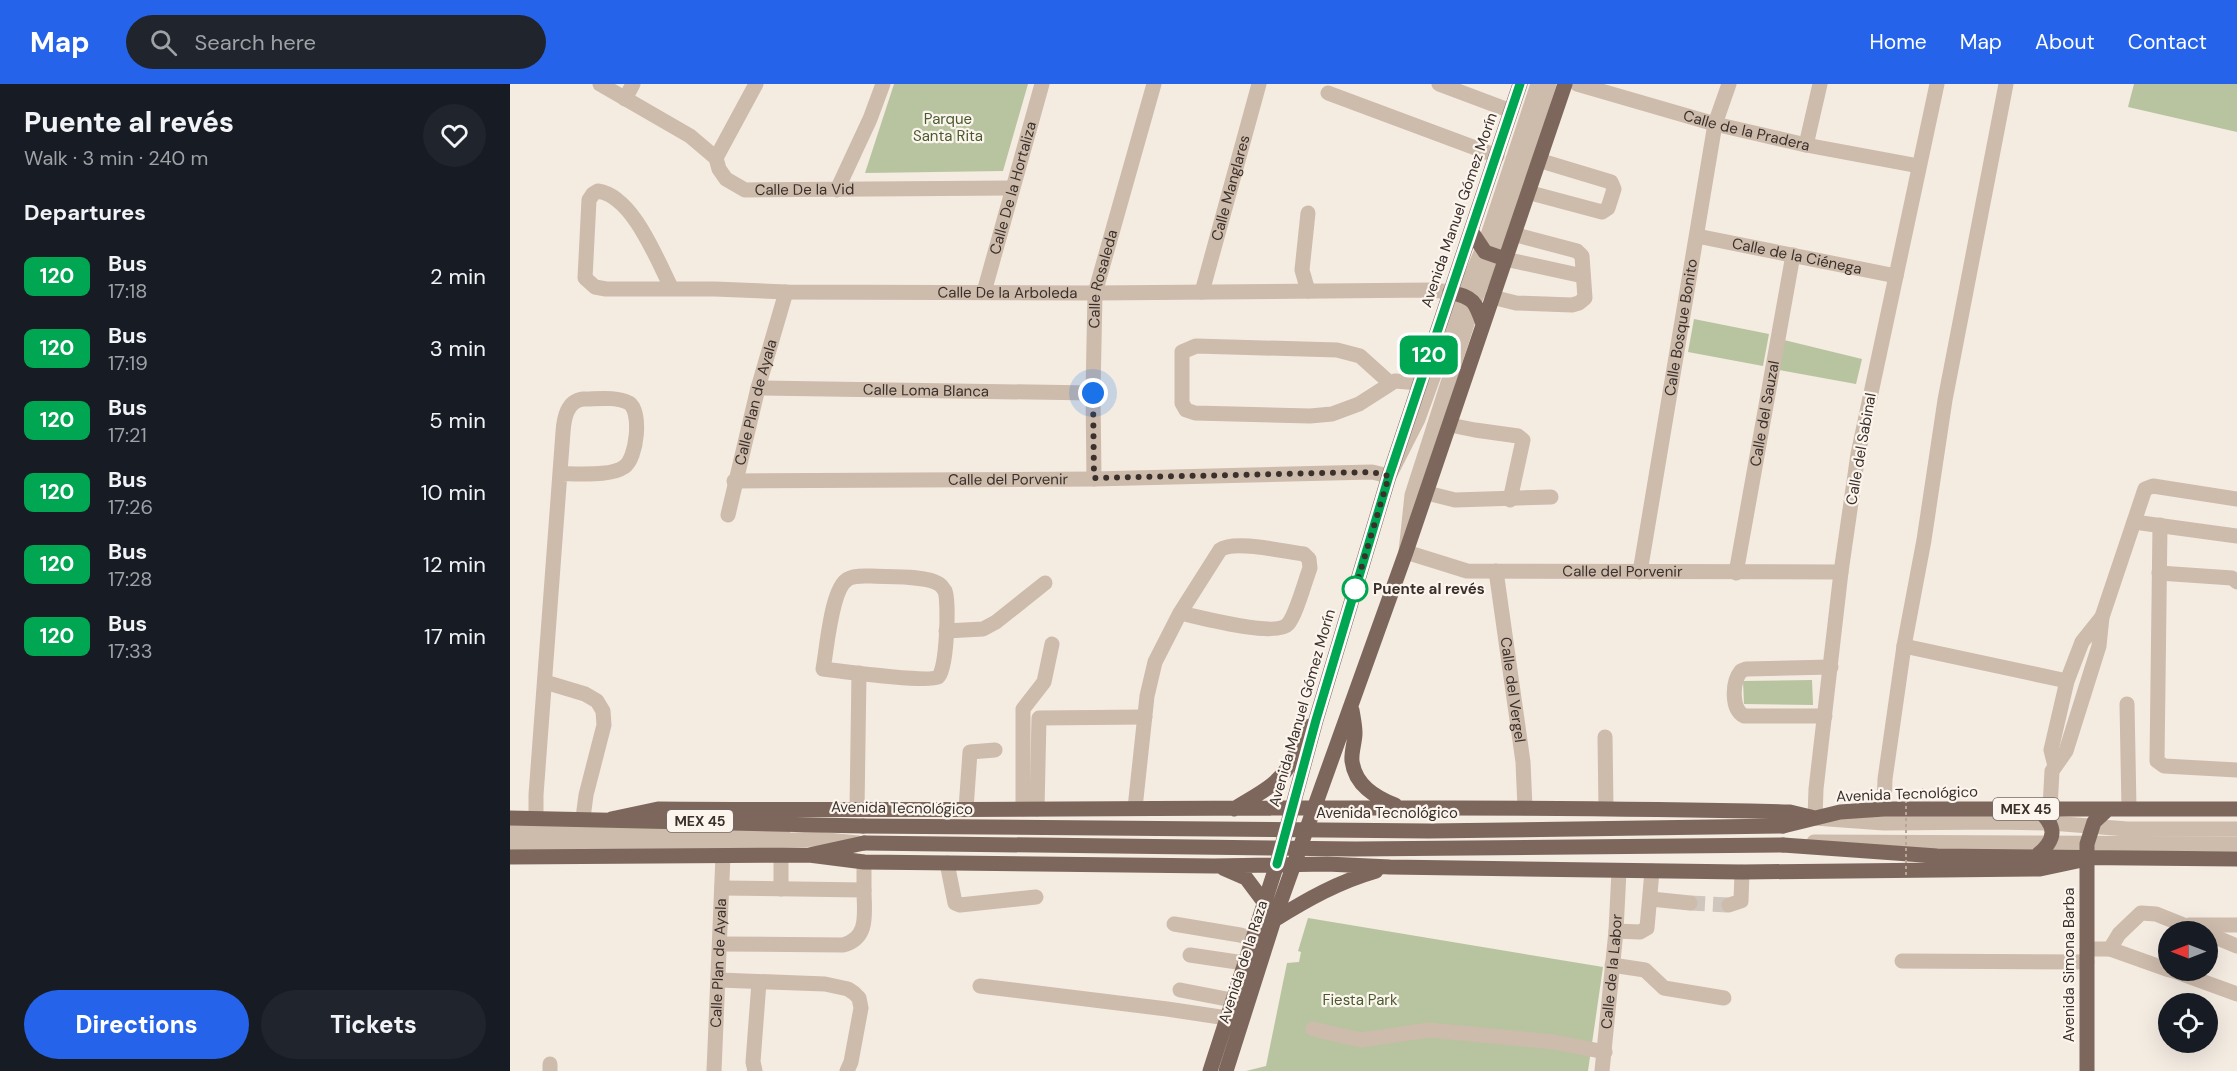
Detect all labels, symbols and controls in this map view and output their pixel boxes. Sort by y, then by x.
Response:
search box [126,15,546,69]
text: Map [30,24,90,61]
icon: search [147,26,180,59]
text: Search here [195,28,316,57]
text: Home [1869,28,1927,56]
text: Map [1960,28,2002,56]
text: About [2035,28,2095,56]
text: Contact [2128,28,2207,56]
text: Puente al revés [24,104,234,141]
button: heart [423,104,486,167]
street label: Calle de la Pradera [1681,105,1812,156]
park label: Parque Santa Rita [913,109,983,146]
street label: Avenida Manuel Gómez Morín [1416,110,1502,310]
street label: Calle De la Hortaliza [985,119,1041,257]
street label: Calle Manglares [1207,133,1255,243]
text: Walk · 3 min · 240 m [24,145,208,171]
street label: Calle De la Vid [755,179,854,200]
text: Departures [24,198,146,227]
street label: Calle Rosaleda [1084,227,1122,329]
street label: Calle de la Ciénega [1730,233,1864,279]
text: Bus [108,249,147,278]
street label: Calle Bosque Bonito [1660,257,1702,398]
text: 120 [40,262,74,290]
text: 2 min [430,262,486,291]
text: 17:18 [108,278,147,304]
street label: Calle De la Arboleda [937,282,1077,303]
text: Bus [108,321,147,350]
text: 120 [40,334,74,362]
text: 3 min [430,334,486,363]
line badge: 120 [1394,336,1464,374]
street label: Calle Plan de Ayala [730,337,782,467]
text: 120 [1412,341,1446,369]
text: 17:19 [108,350,148,376]
street label: Calle del Sauzal [1745,359,1784,468]
your location [1078,378,1108,408]
street label: Calle Loma Blanca [863,380,989,401]
street label: Calle del Sabinal [1841,391,1881,507]
text: Bus [108,393,147,422]
text: 120 [40,406,74,434]
text: 5 min [429,406,486,435]
text: 17:21 [108,422,147,448]
text: Bus [108,465,147,494]
street label: Calle del Porvenir [948,469,1069,490]
text: 120 [40,478,74,506]
text: 10 min [421,478,486,507]
text: 17:26 [108,494,153,520]
text: Bus [108,537,147,566]
text: 120 [40,550,74,578]
text: 12 min [423,550,486,579]
street label: Calle del Porvenir [1562,561,1683,582]
text: 17:28 [108,566,152,592]
marker: Puente al revés [1342,576,1368,602]
place label: Puente al revés [1373,579,1485,599]
street label: Avenida Manuel Gómez Morín [1264,607,1340,809]
text: Bus [108,609,147,638]
text: 120 [40,622,74,650]
text: 17 min [424,622,486,651]
street label: Calle del Vergel [1495,636,1530,744]
text: 17:33 [108,638,153,664]
street label: Avenida Tecnológico [1836,782,1978,806]
street label: Avenida Tecnológico [831,797,973,819]
road number: MEX 45 [1993,798,2059,820]
street label: Avenida Tecnológico [1316,803,1458,823]
road number: MEX 45 [667,810,733,832]
street label: Avenida Simona Barba [2059,888,2079,1042]
street label: Calle Plan de Ayala [706,898,731,1028]
street label: Avenida de la Raza [1214,898,1272,1026]
street label: Calle de la Labor [1596,913,1627,1030]
north arrow [2158,921,2218,981]
map controls [2158,921,2218,1053]
button: Directions [24,990,249,1059]
button: Tickets [261,990,486,1059]
park label: Fiesta Park [1322,990,1398,1010]
button: locate [2158,993,2218,1053]

